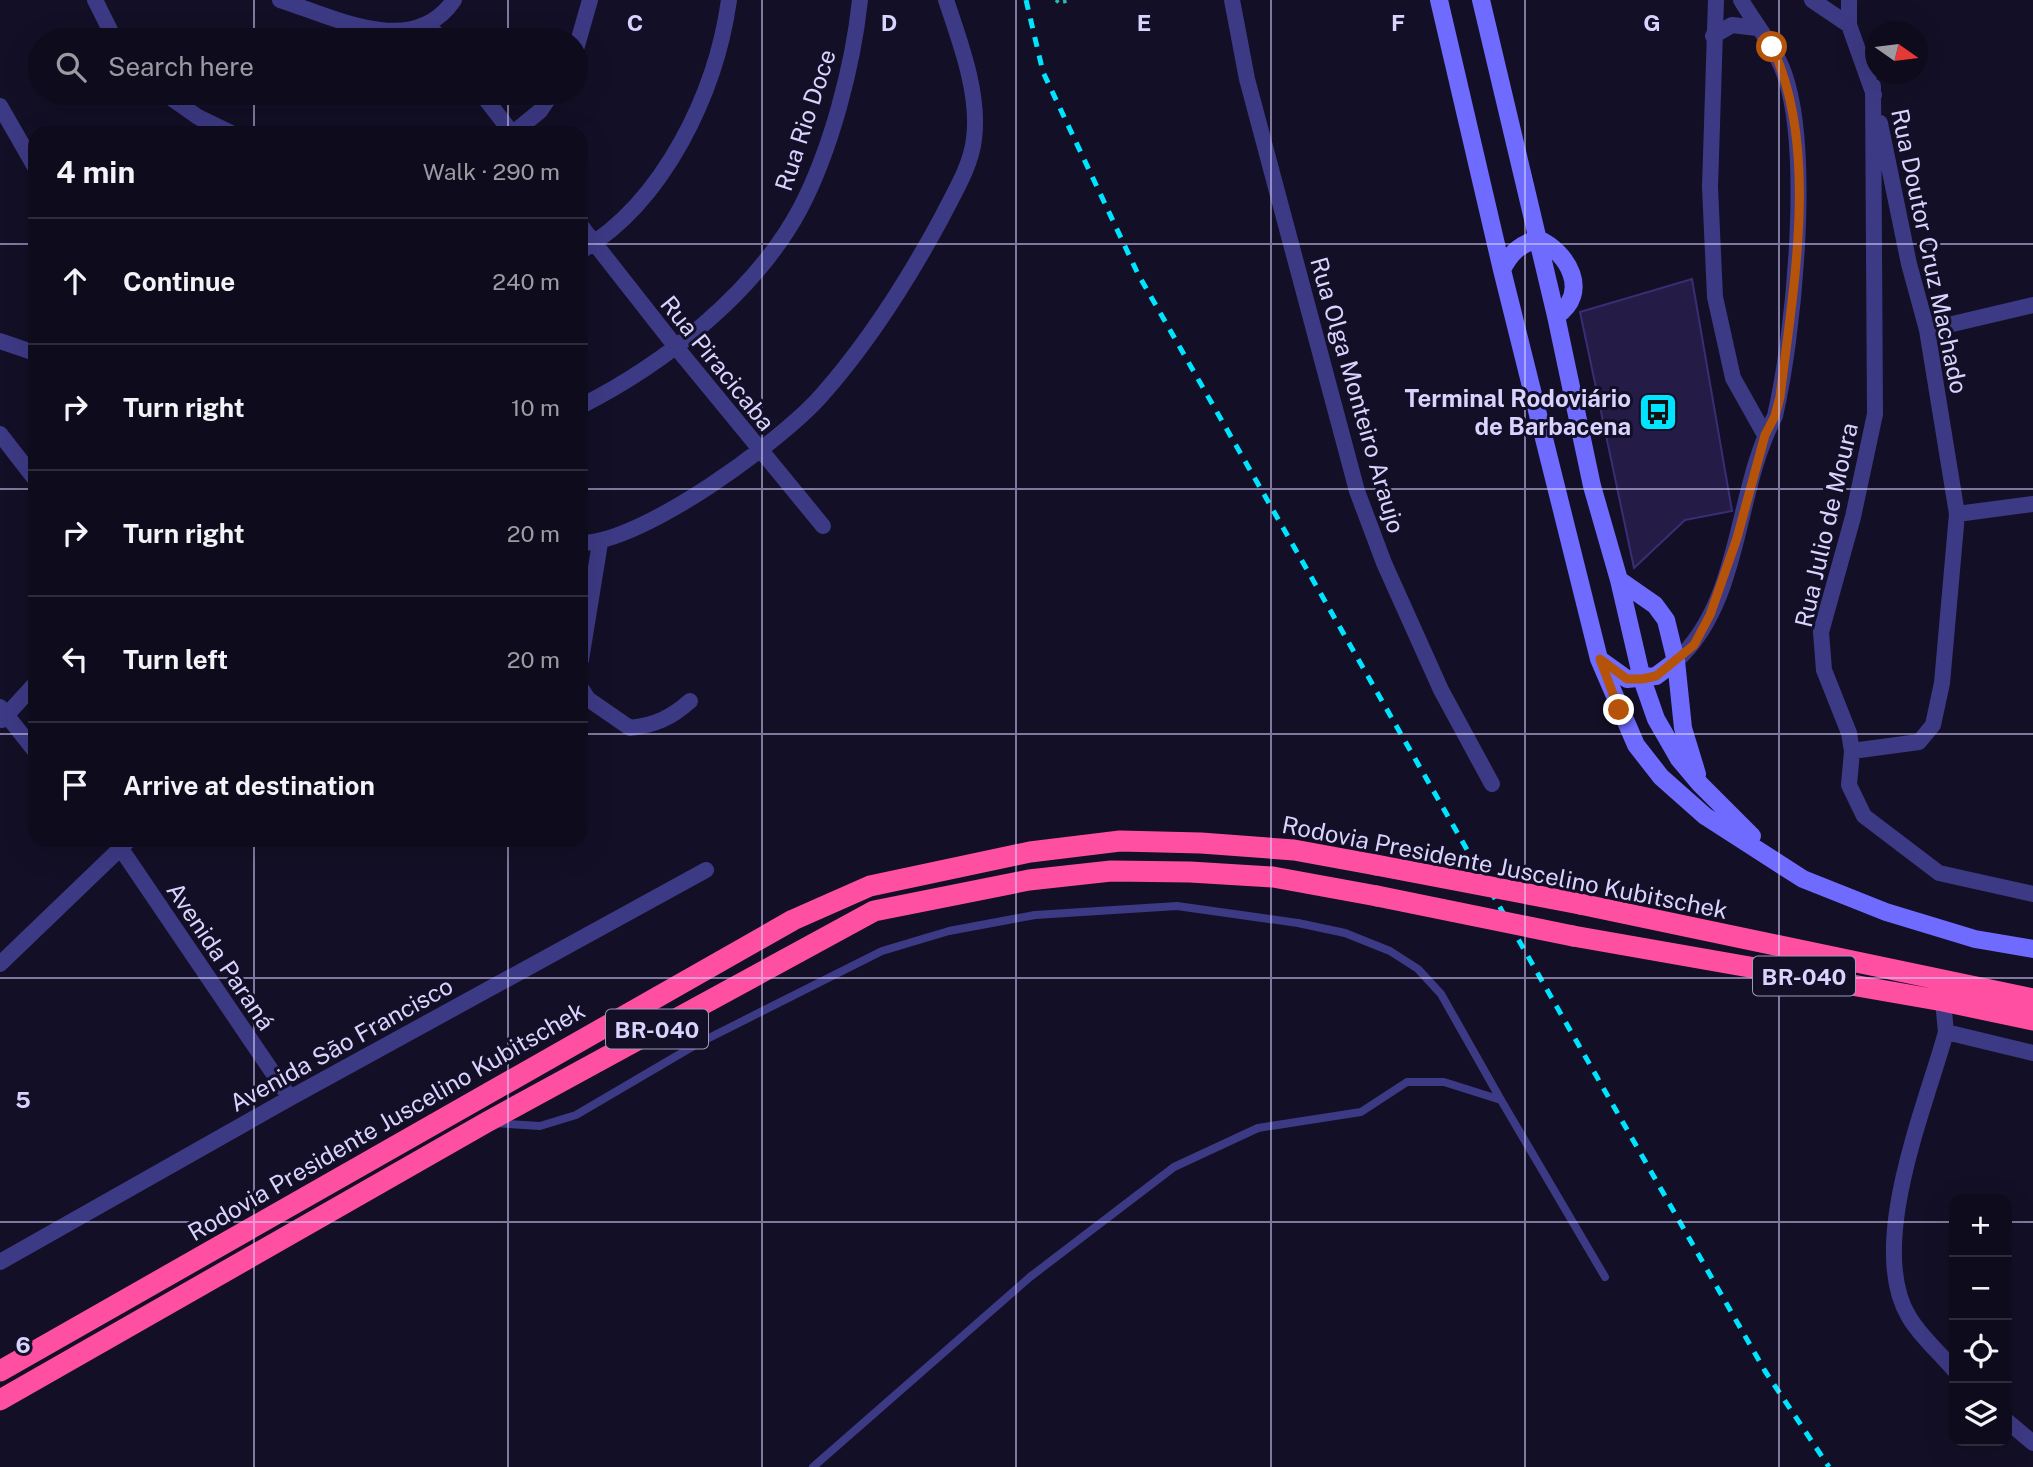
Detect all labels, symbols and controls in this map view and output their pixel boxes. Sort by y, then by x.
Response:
text: C [627,9,643,36]
text: D [881,9,897,36]
text: E [1137,9,1151,36]
text: F [1391,9,1405,36]
text: G [1643,9,1661,36]
north arrow [1865,21,1928,84]
search box [28,28,588,105]
route start [1756,31,1787,62]
street label: Rua Rio Doce [769,46,841,194]
icon: search [52,48,90,86]
text: Search here [108,51,254,82]
street label: Rua Doutor Cruz Machado [1886,106,1974,396]
text: 4 min [56,154,135,190]
text: Walk · 290 m [423,158,560,185]
street label: Rua Olga Monteiro Araujo [1305,254,1411,536]
icon: ahead [56,262,94,300]
text: Continue [123,266,235,297]
text: 240 m [492,268,560,295]
street label: Rua Piracicaba [655,290,781,436]
place label: Terminal Rodoviário de Barbacena [1405,384,1631,440]
icon: right [56,388,94,426]
bus stop icon: Terminal Rodoviário de Barbacena [1637,391,1679,433]
text: Turn right [123,392,245,423]
text: 10 m [511,394,560,421]
street label: Rua Julio de Moura [1789,420,1863,630]
icon: right [56,514,94,552]
text: Turn right [123,518,245,549]
text: 20 m [507,520,560,547]
icon: left [56,640,94,678]
text: Turn left [123,644,228,675]
text: 20 m [507,646,560,673]
route end [1603,694,1634,725]
icon: arrive [56,766,94,804]
text: Arrive at destination [123,770,375,801]
street label: Rodovia Presidente Juscelino Kubitschek [1280,810,1730,924]
street label: Avenida Paraná [161,877,281,1035]
road number: BR-040 [1753,956,1855,995]
street label: Avenida São Francisco [225,971,457,1117]
street label: Rodovia Presidente Juscelino Kubitschek [183,996,589,1246]
road number: BR-040 [606,1010,708,1048]
text: 5 [15,1086,31,1113]
map controls [1949,1194,2012,1446]
button: + [1949,1194,2012,1257]
button: − [1949,1257,2012,1320]
button: locate [1949,1320,2012,1383]
text: 6 [15,1331,31,1358]
button: layers [1949,1383,2012,1446]

